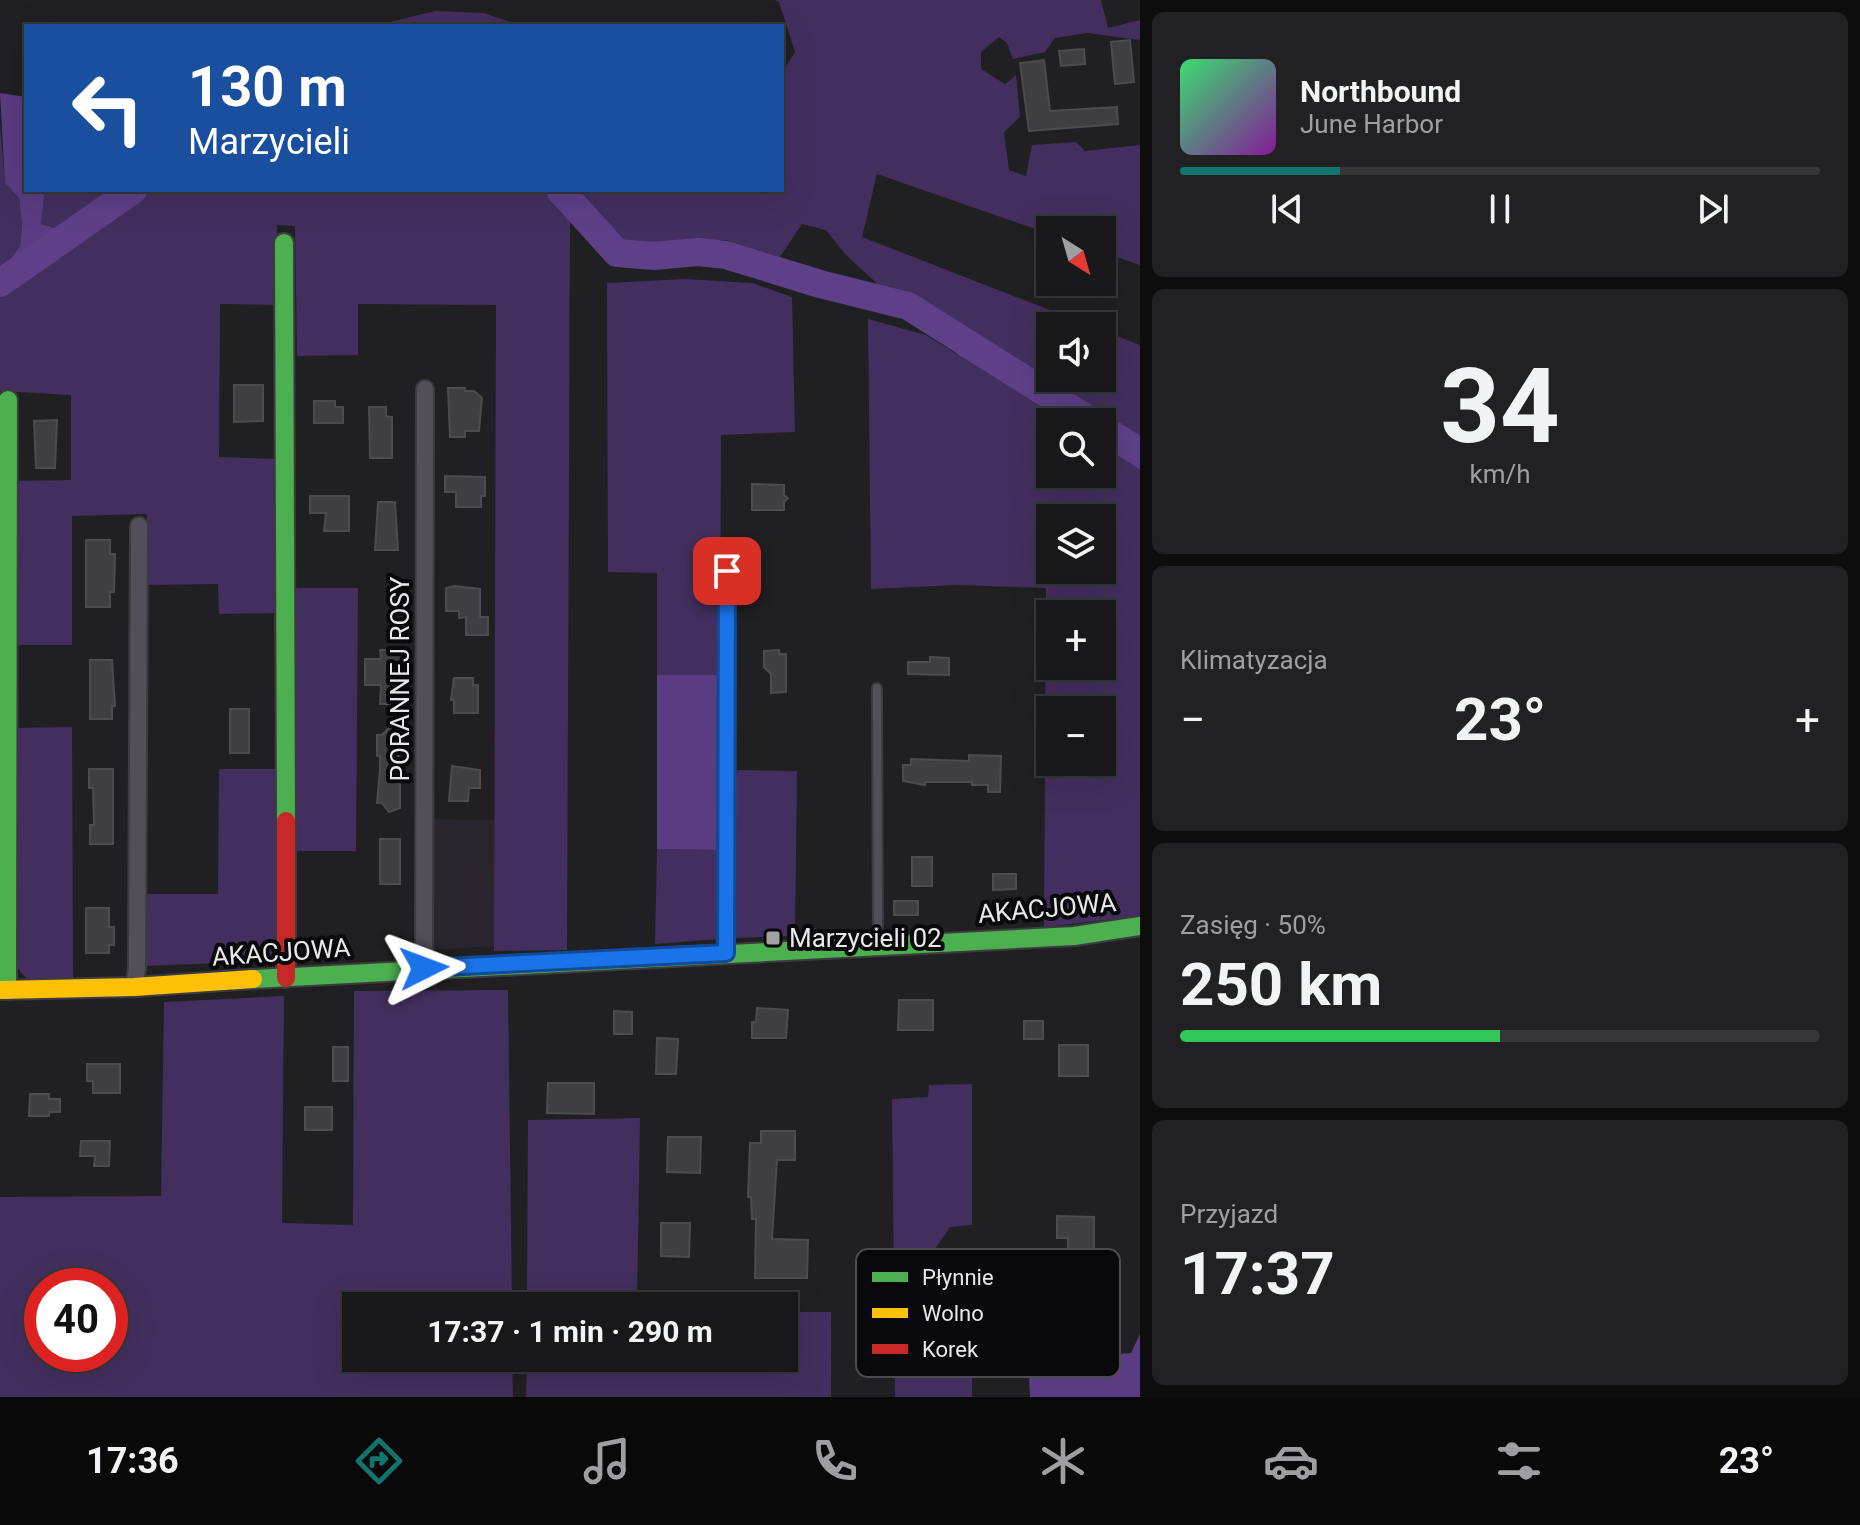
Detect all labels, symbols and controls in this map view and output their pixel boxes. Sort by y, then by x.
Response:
text: 130 m [188,54,347,120]
icon: left [56,56,160,160]
text: Northbound [1300,74,1461,109]
text: June Harbor [1300,109,1443,139]
text: Marzycieli [188,121,350,163]
icon: previous [1265,187,1309,231]
icon: pause [1478,187,1522,231]
icon: next [1691,187,1735,231]
north arrow [1036,216,1116,296]
map controls [1036,216,1116,776]
button: sound [1036,312,1116,392]
text: 34 [1440,346,1560,467]
button: search [1036,408,1116,488]
text: km/h [1469,459,1531,489]
button: layers [1036,504,1116,584]
pin [693,537,761,605]
icon: arrive [705,549,749,593]
street label: PORANNEJ ROSY [385,576,415,781]
button: + [1036,600,1116,680]
text: Klimatyzacja [1180,645,1328,675]
text: 23° [1454,684,1546,755]
text: − [1180,694,1205,746]
text: + [1795,694,1820,746]
button: − [1036,696,1116,776]
street label: AKACJOWA [977,887,1117,929]
text: Zasięg · 50% [1180,910,1326,940]
place label: Marzycieli 02 [789,923,942,953]
position arrow [382,926,466,1010]
marker: Marzycieli 02 [764,929,782,947]
street label: AKACJOWA [211,932,351,972]
text: 250 km [1180,949,1382,1020]
text: Przyjazd [1180,1199,1278,1229]
text: 17:37 [1180,1238,1335,1309]
legend [856,1249,1120,1377]
text: Płynnie [922,1265,994,1290]
speed limit sign: 40 [24,1268,128,1372]
text: Wolno [922,1301,984,1326]
text: 17:37 · 1 min · 290 m [427,1314,713,1349]
text: Korek [922,1337,979,1362]
icon: directions [351,1433,407,1489]
icon: music [579,1433,635,1489]
icon: phone [807,1433,863,1489]
icon: climate [1035,1433,1091,1489]
icon: car [1263,1433,1319,1489]
icon: filters [1491,1433,1547,1489]
text: 17:36 [86,1440,179,1482]
text: 23° [1719,1440,1774,1482]

